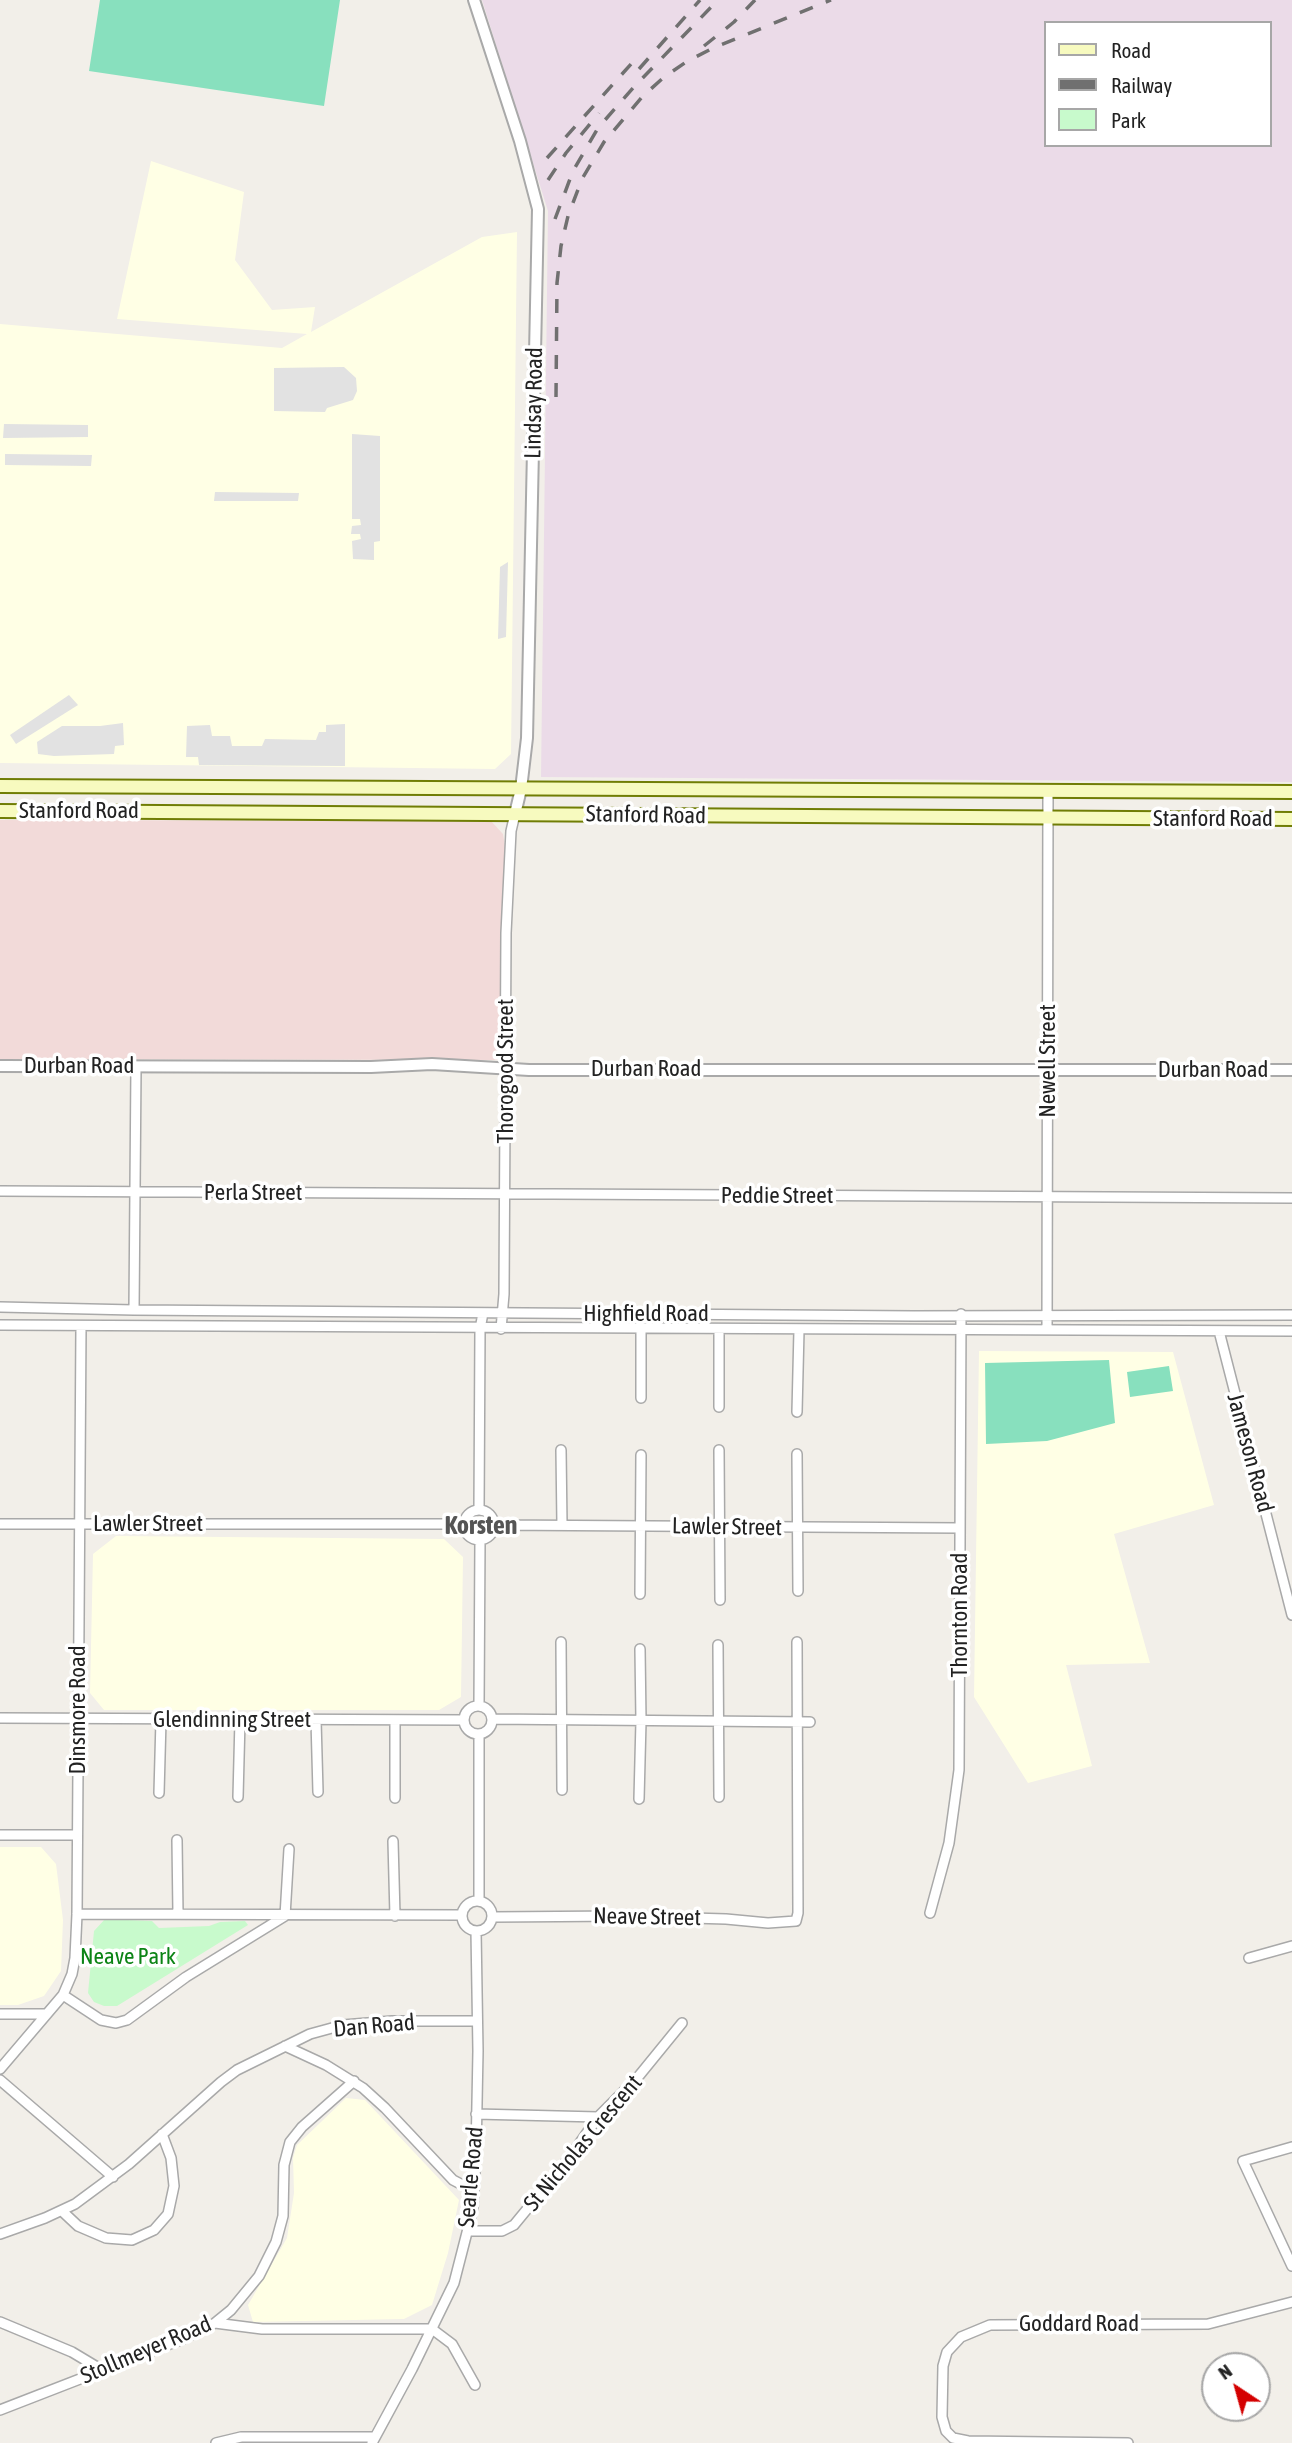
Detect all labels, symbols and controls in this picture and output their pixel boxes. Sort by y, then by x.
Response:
legend [1044,21,1271,147]
text: Road [1111,38,1151,62]
text: Railway [1111,73,1172,97]
text: Park [1111,108,1146,132]
street label: Lindsay Road [519,347,549,459]
street label: Stanford Road [19,797,139,825]
street label: Stanford Road [586,800,706,830]
street label: Stanford Road [1153,805,1273,833]
street label: Thorogood Street [492,999,520,1143]
street label: Newell Street [1034,1004,1062,1118]
street label: Durban Road [24,1052,134,1080]
street label: Durban Road [591,1055,701,1083]
street label: Durban Road [1158,1056,1268,1084]
street label: Perla Street [204,1179,302,1207]
street label: Peddie Street [721,1182,833,1210]
street label: Highfield Road [583,1300,709,1328]
street label: Jameson Road [1221,1390,1279,1516]
street label: Lawler Street [93,1510,203,1538]
district label: Korsten [445,1510,517,1542]
street label: Lawler Street [672,1512,782,1542]
street label: Thornton Road [946,1553,974,1677]
street label: Dinsmore Road [64,1645,92,1775]
street label: Glendinning Street [153,1706,311,1734]
street label: Neave Street [593,1902,701,1932]
park label: Neave Park [80,1943,176,1971]
street label: Dan Road [332,2009,416,2043]
street label: St Nicholas Crescent [518,2069,648,2217]
street label: Searle Road [453,2126,489,2228]
street label: Stollmeyer Road [76,2310,216,2390]
street label: Goddard Road [1019,2310,1139,2338]
north arrow [1201,2352,1271,2422]
text: N [1214,2359,1236,2384]

